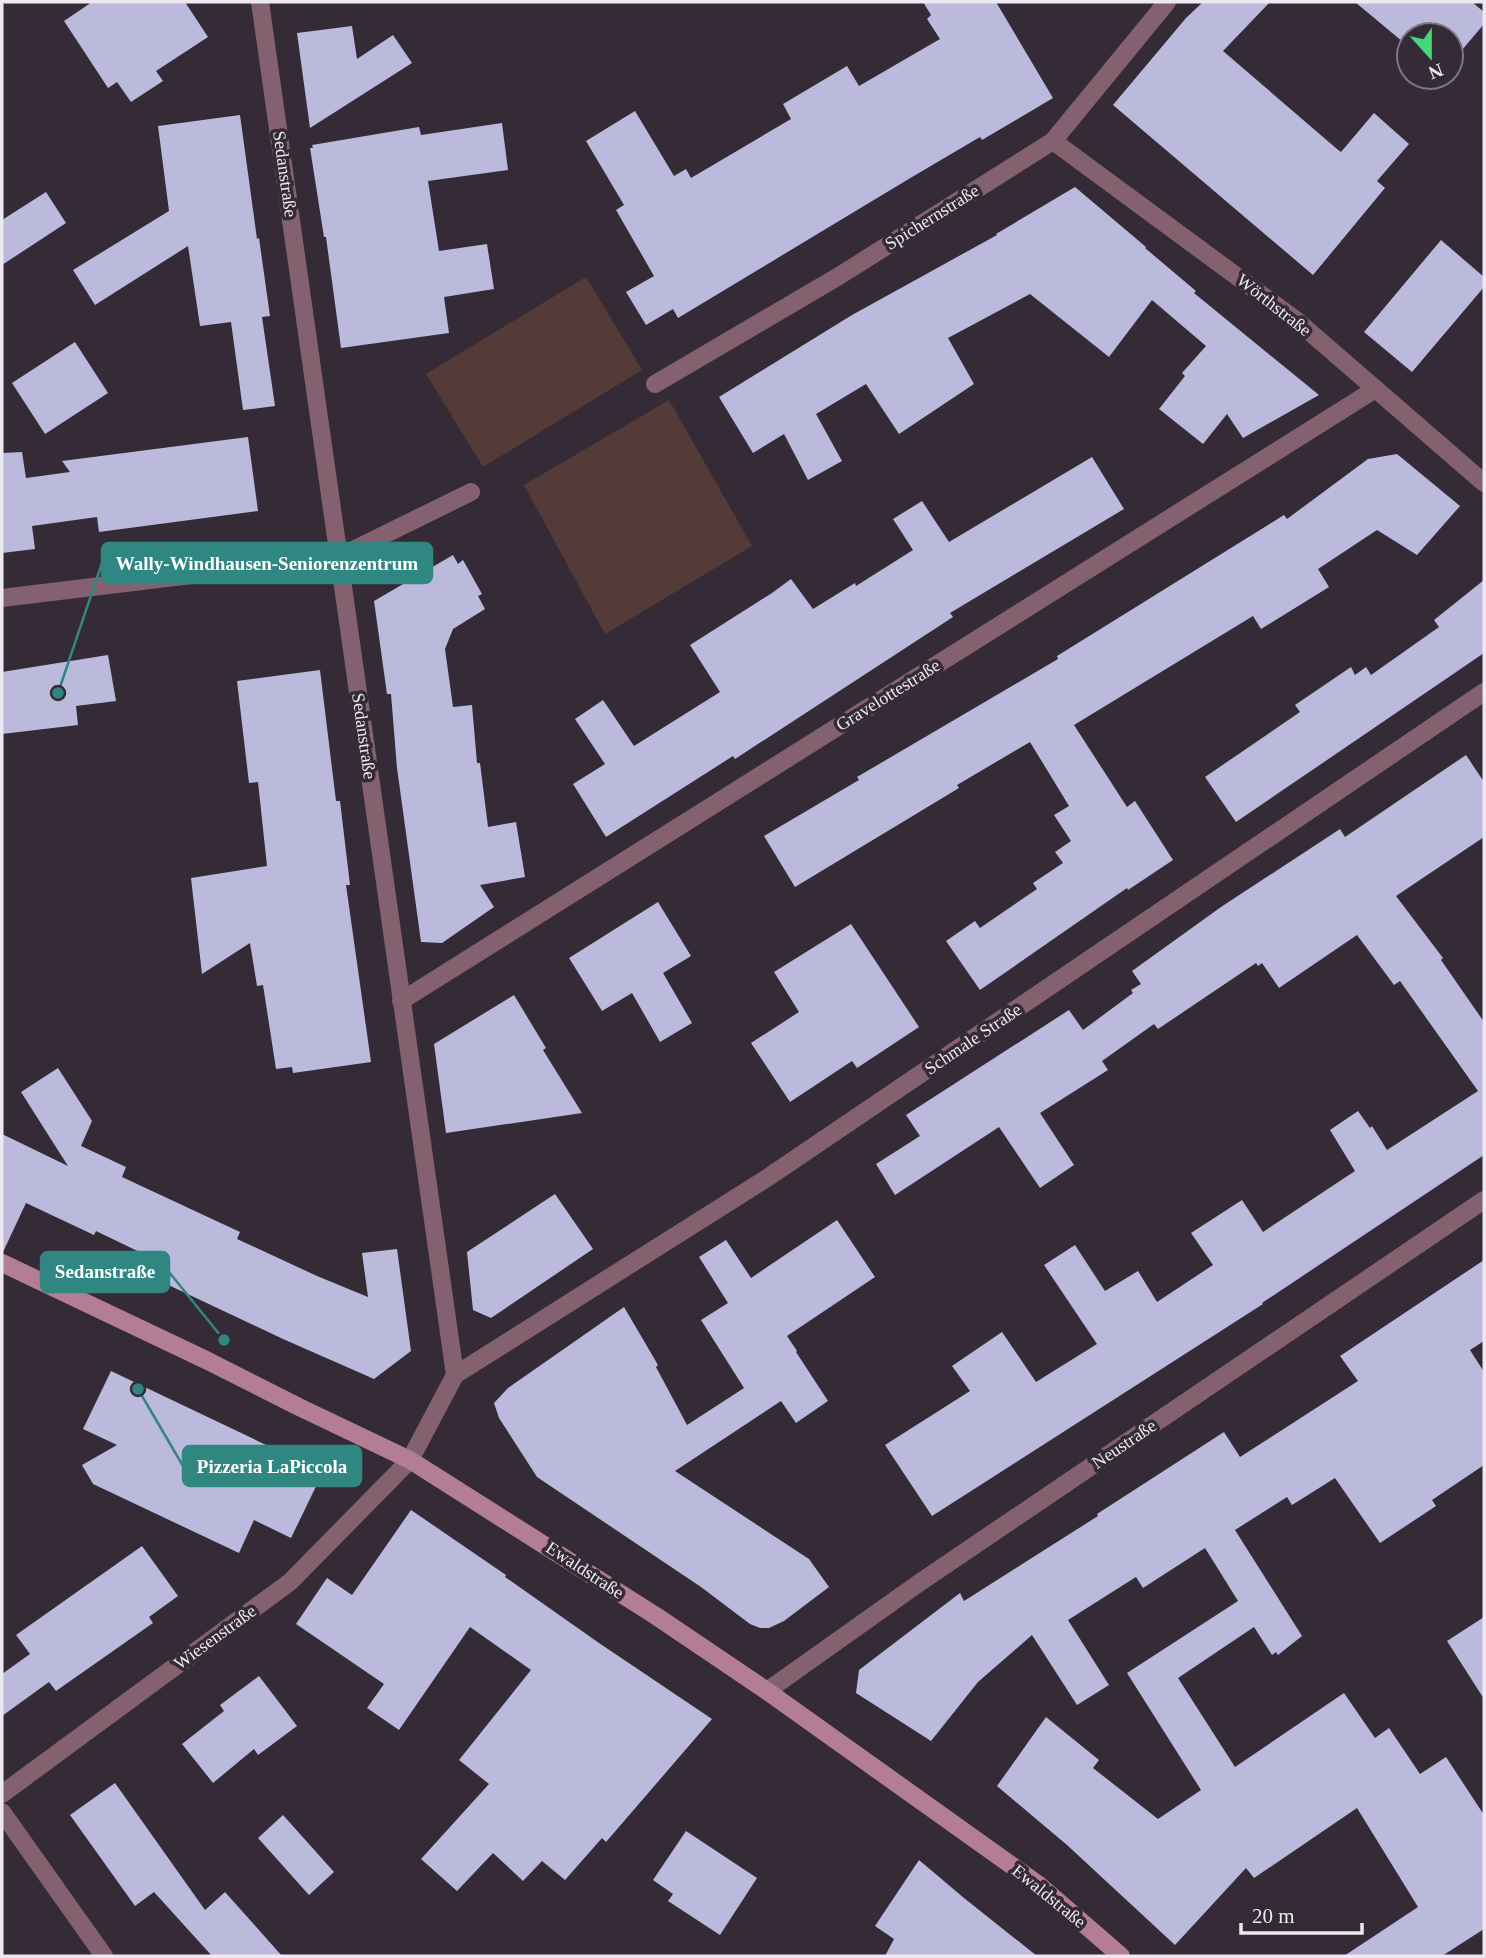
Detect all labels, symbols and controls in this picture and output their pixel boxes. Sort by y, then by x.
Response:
north arrow [1395,21,1465,91]
text: N [1425,59,1446,84]
street label: Sedanstraße [269,130,301,218]
street label: Spichernstraße [881,180,983,254]
street label: Wörthstraße [1233,270,1315,340]
callout: Wally-Windhausen-Seniorenzentrum [102,543,432,583]
text: Wally-Windhausen-Seniorenzentrum [116,553,418,574]
street label: Gravelottestraße [832,655,944,735]
street label: Sedanstraße [348,692,380,780]
street label: Schmale Straße [921,999,1025,1079]
callout: Sedanstraße [41,1252,169,1292]
text: Sedanstraße [55,1261,155,1282]
street label: Neustraße [1088,1415,1160,1473]
callout: Pizzeria LaPiccola [183,1446,361,1486]
text: Pizzeria LaPiccola [197,1456,348,1477]
street label: Ewaldstraße [542,1537,628,1603]
street label: Wiesenstraße [170,1601,260,1673]
street label: Ewaldstraße [1008,1860,1090,1932]
scale bar [1241,1892,1362,1936]
text: 20 m [1252,1904,1295,1928]

